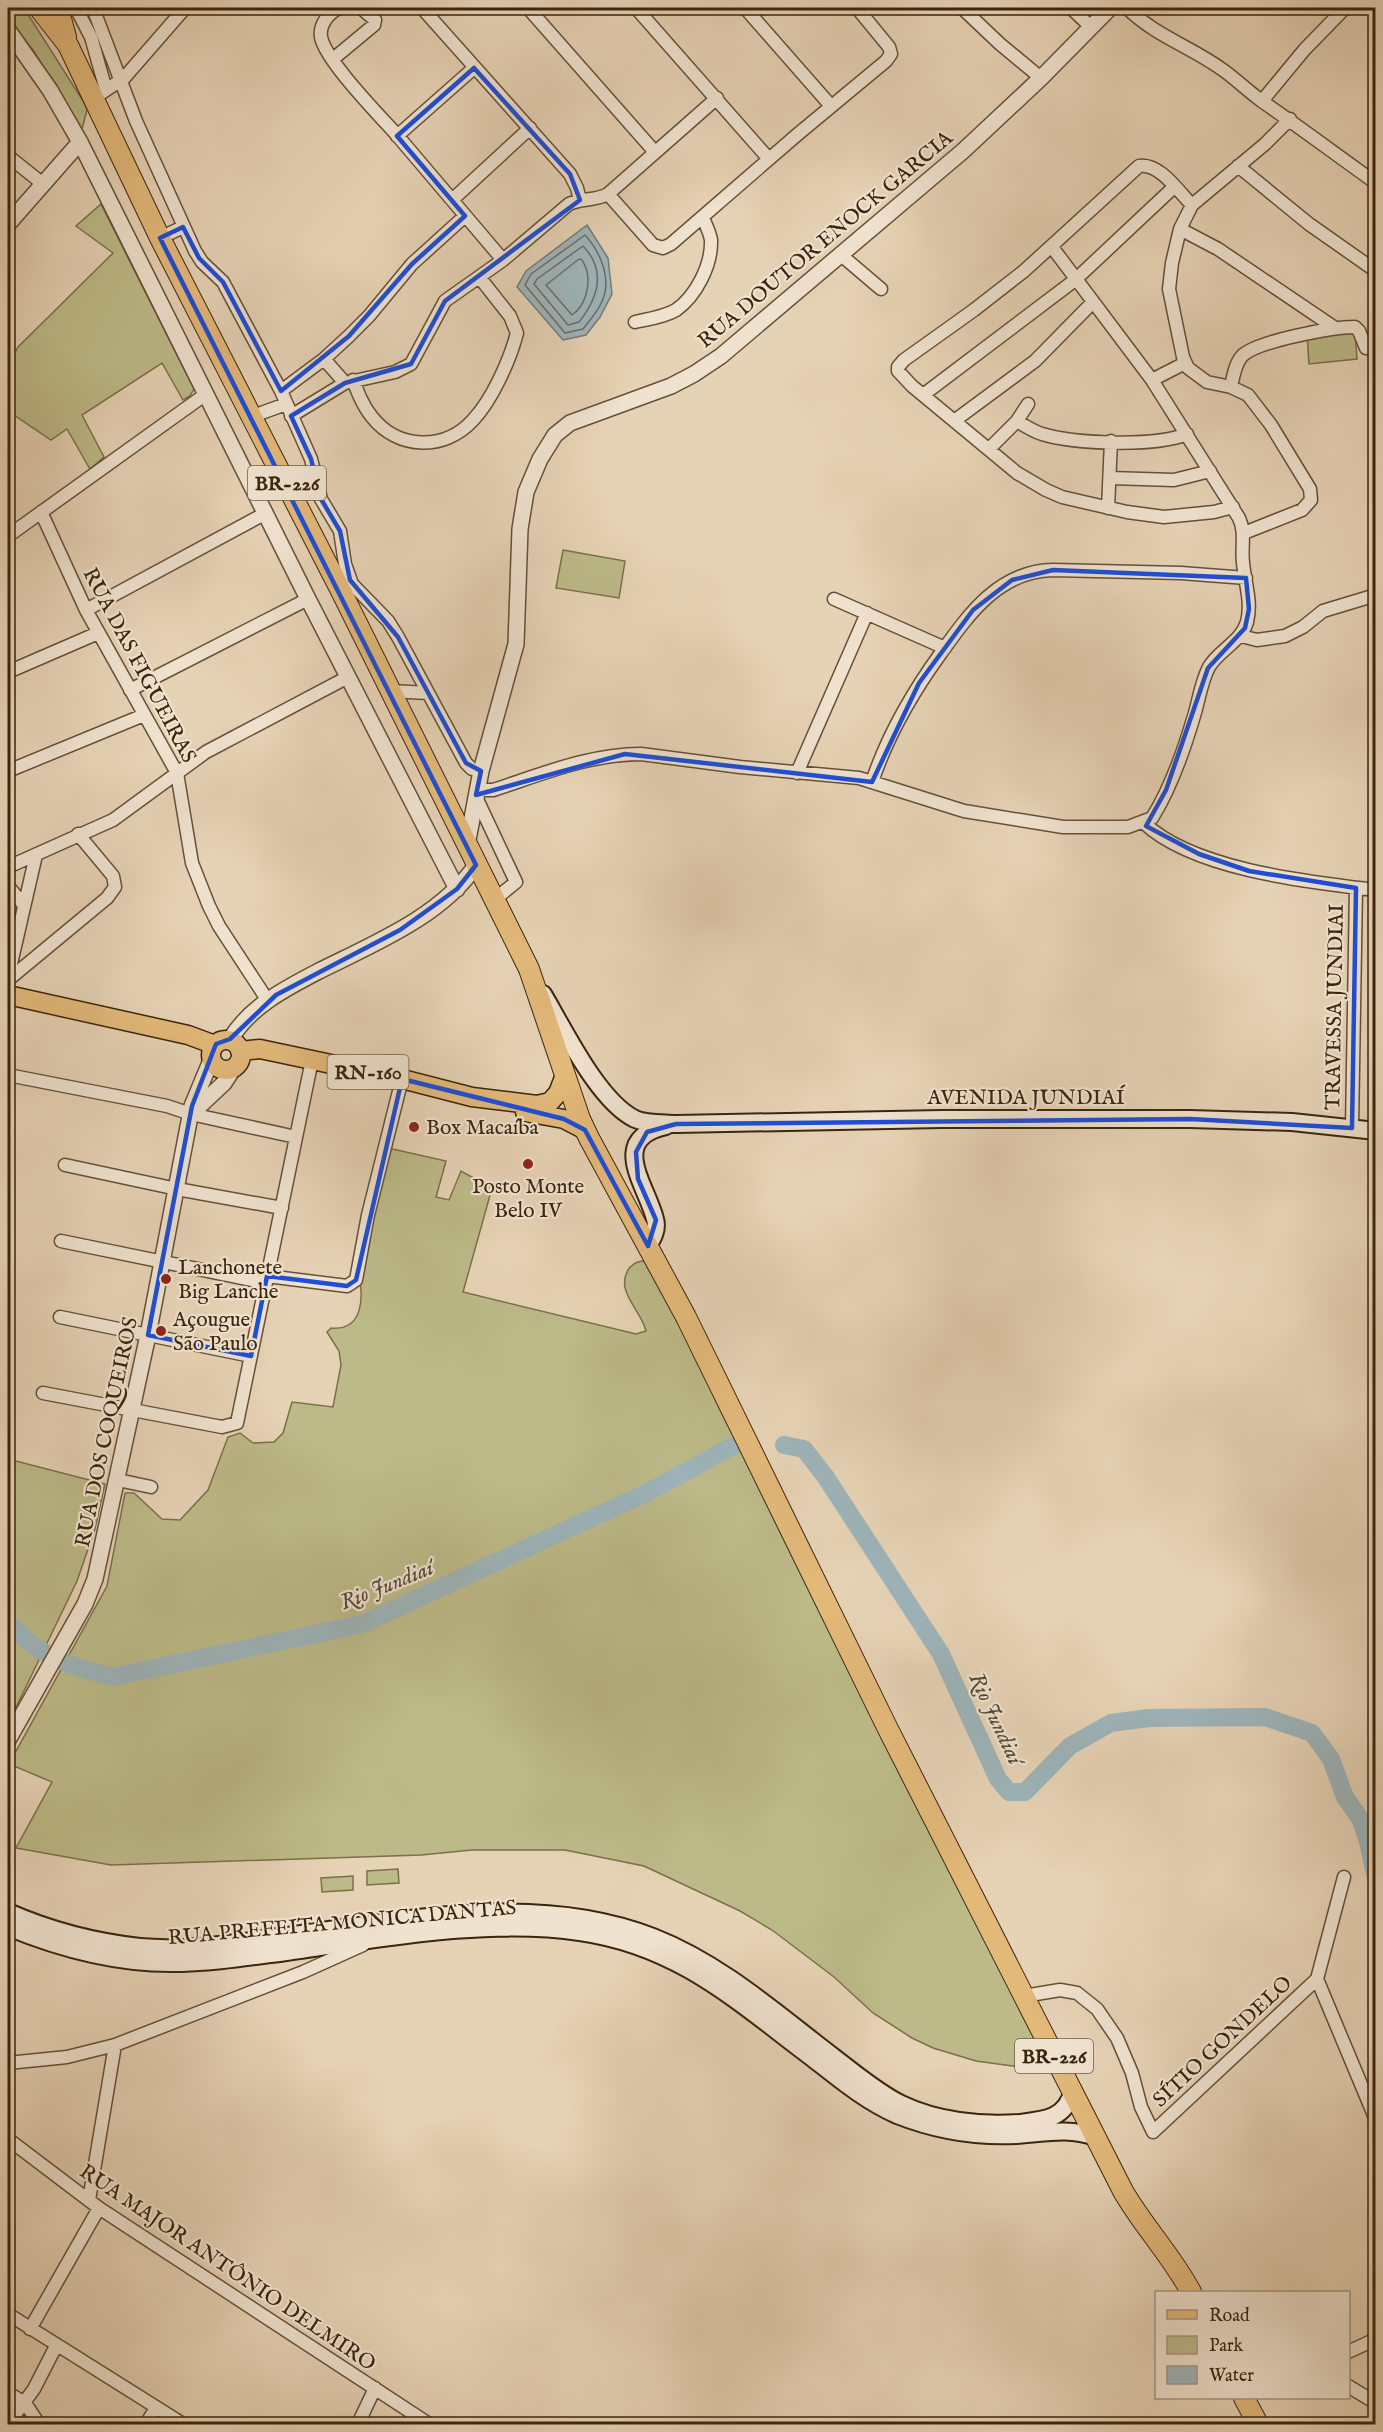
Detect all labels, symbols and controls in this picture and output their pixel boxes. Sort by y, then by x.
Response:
street label: RUA DOUTOR ENOCK GARCIA [693,125,960,355]
road number: BR-226 [248,466,326,500]
street label: RUA DAS FIGUEIRAS [76,563,202,768]
street label: TRAVESSA JUNDIAI [1320,904,1351,1110]
road number: RN-160 [328,1055,409,1089]
street label: AVENIDA JUNDIAÍ [926,1084,1126,1112]
place label: Box Macaíba [426,1115,539,1142]
marker: Box Macaíba [407,1120,421,1134]
marker: Posto Monte Belo IV [521,1157,535,1171]
place label: Posto Monte Belo IV [472,1174,584,1225]
place label: Lanchonete Big Lanche [178,1255,283,1306]
marker: Lanchonete Big Lanche [159,1272,173,1286]
place label: Açougue São Paulo [172,1307,258,1358]
street label: RUA DOS COQUEIROS [70,1315,145,1550]
marker: Açougue São Paulo [154,1324,168,1338]
water label: Rio Jundiaí [336,1553,441,1617]
water label: Rio Jundiaí [962,1668,1030,1773]
street label: RUA PREFEITA MONICA DANTAS [167,1895,517,1952]
street label: SÍTIO GONDELO [1147,1970,1299,2114]
road number: BR-226 [1015,2039,1093,2073]
street label: RUA MAJOR ANTÔNIO DELMIRO [74,2158,381,2378]
legend [1155,2291,1350,2399]
text: Road [1209,2305,1250,2328]
text: Park [1209,2335,1244,2358]
text: Water [1209,2365,1254,2388]

